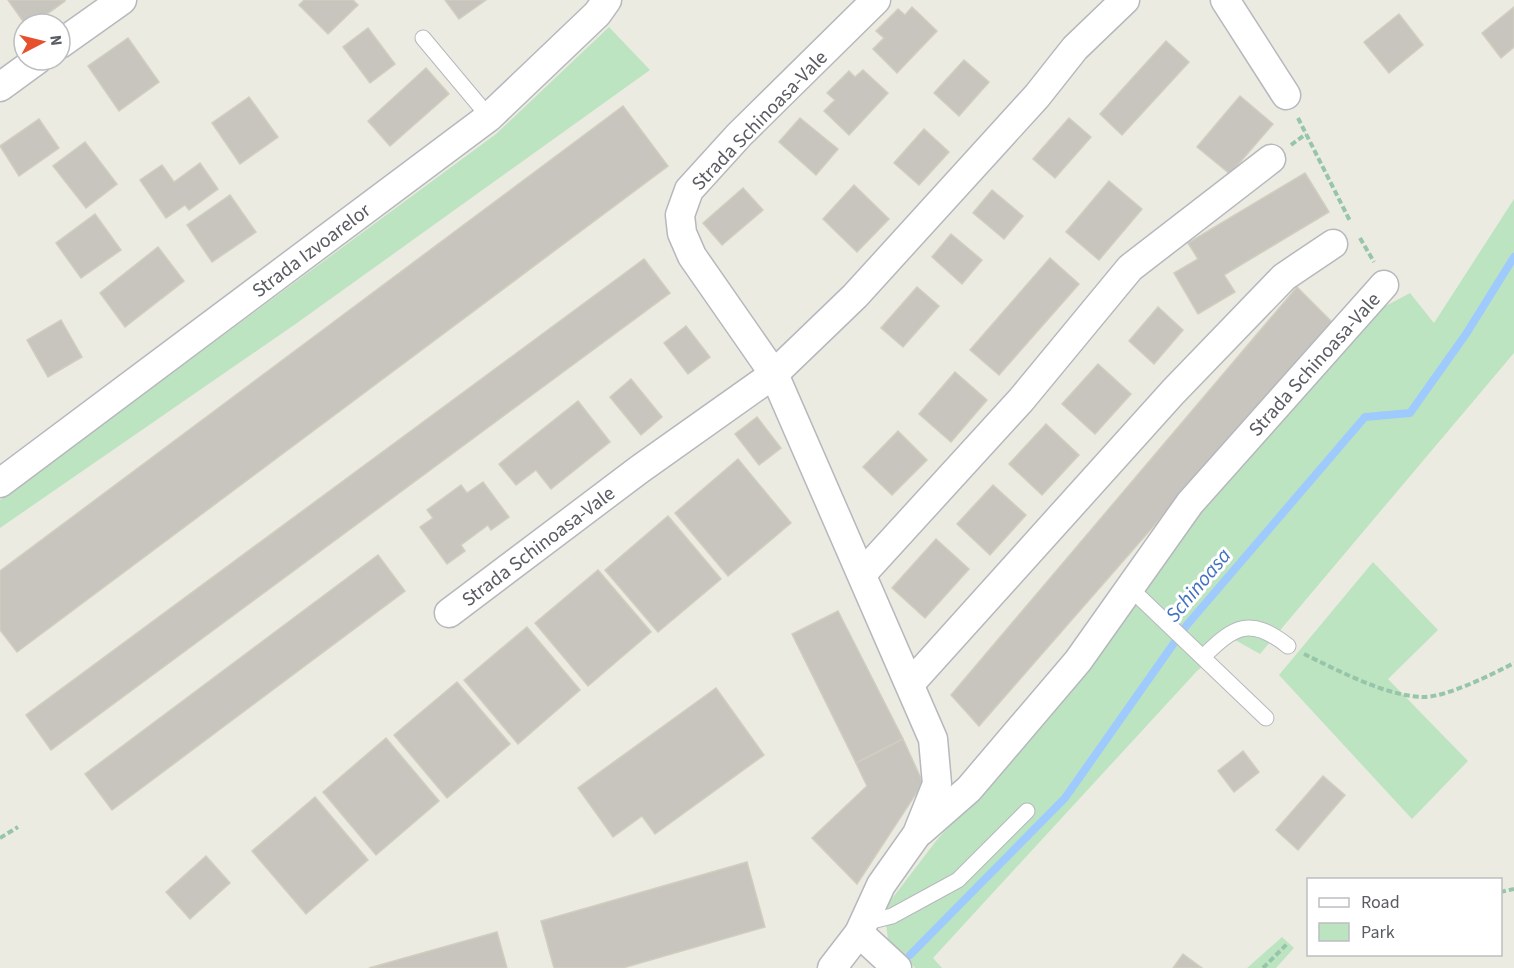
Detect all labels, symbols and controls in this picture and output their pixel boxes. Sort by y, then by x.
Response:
north arrow [12,12,72,72]
text: N [44,34,67,47]
street label: Strada Schinoasa-Vale [685,44,834,197]
street label: Strada Izvoarelor [247,197,377,305]
street label: Strada Schinoasa-Vale [1242,286,1387,443]
street label: Strada Schinoasa-Vale [456,480,621,614]
water label: Schinoasa [1158,541,1238,629]
legend [1307,878,1502,956]
text: Road [1361,890,1400,915]
text: Park [1361,920,1395,945]

